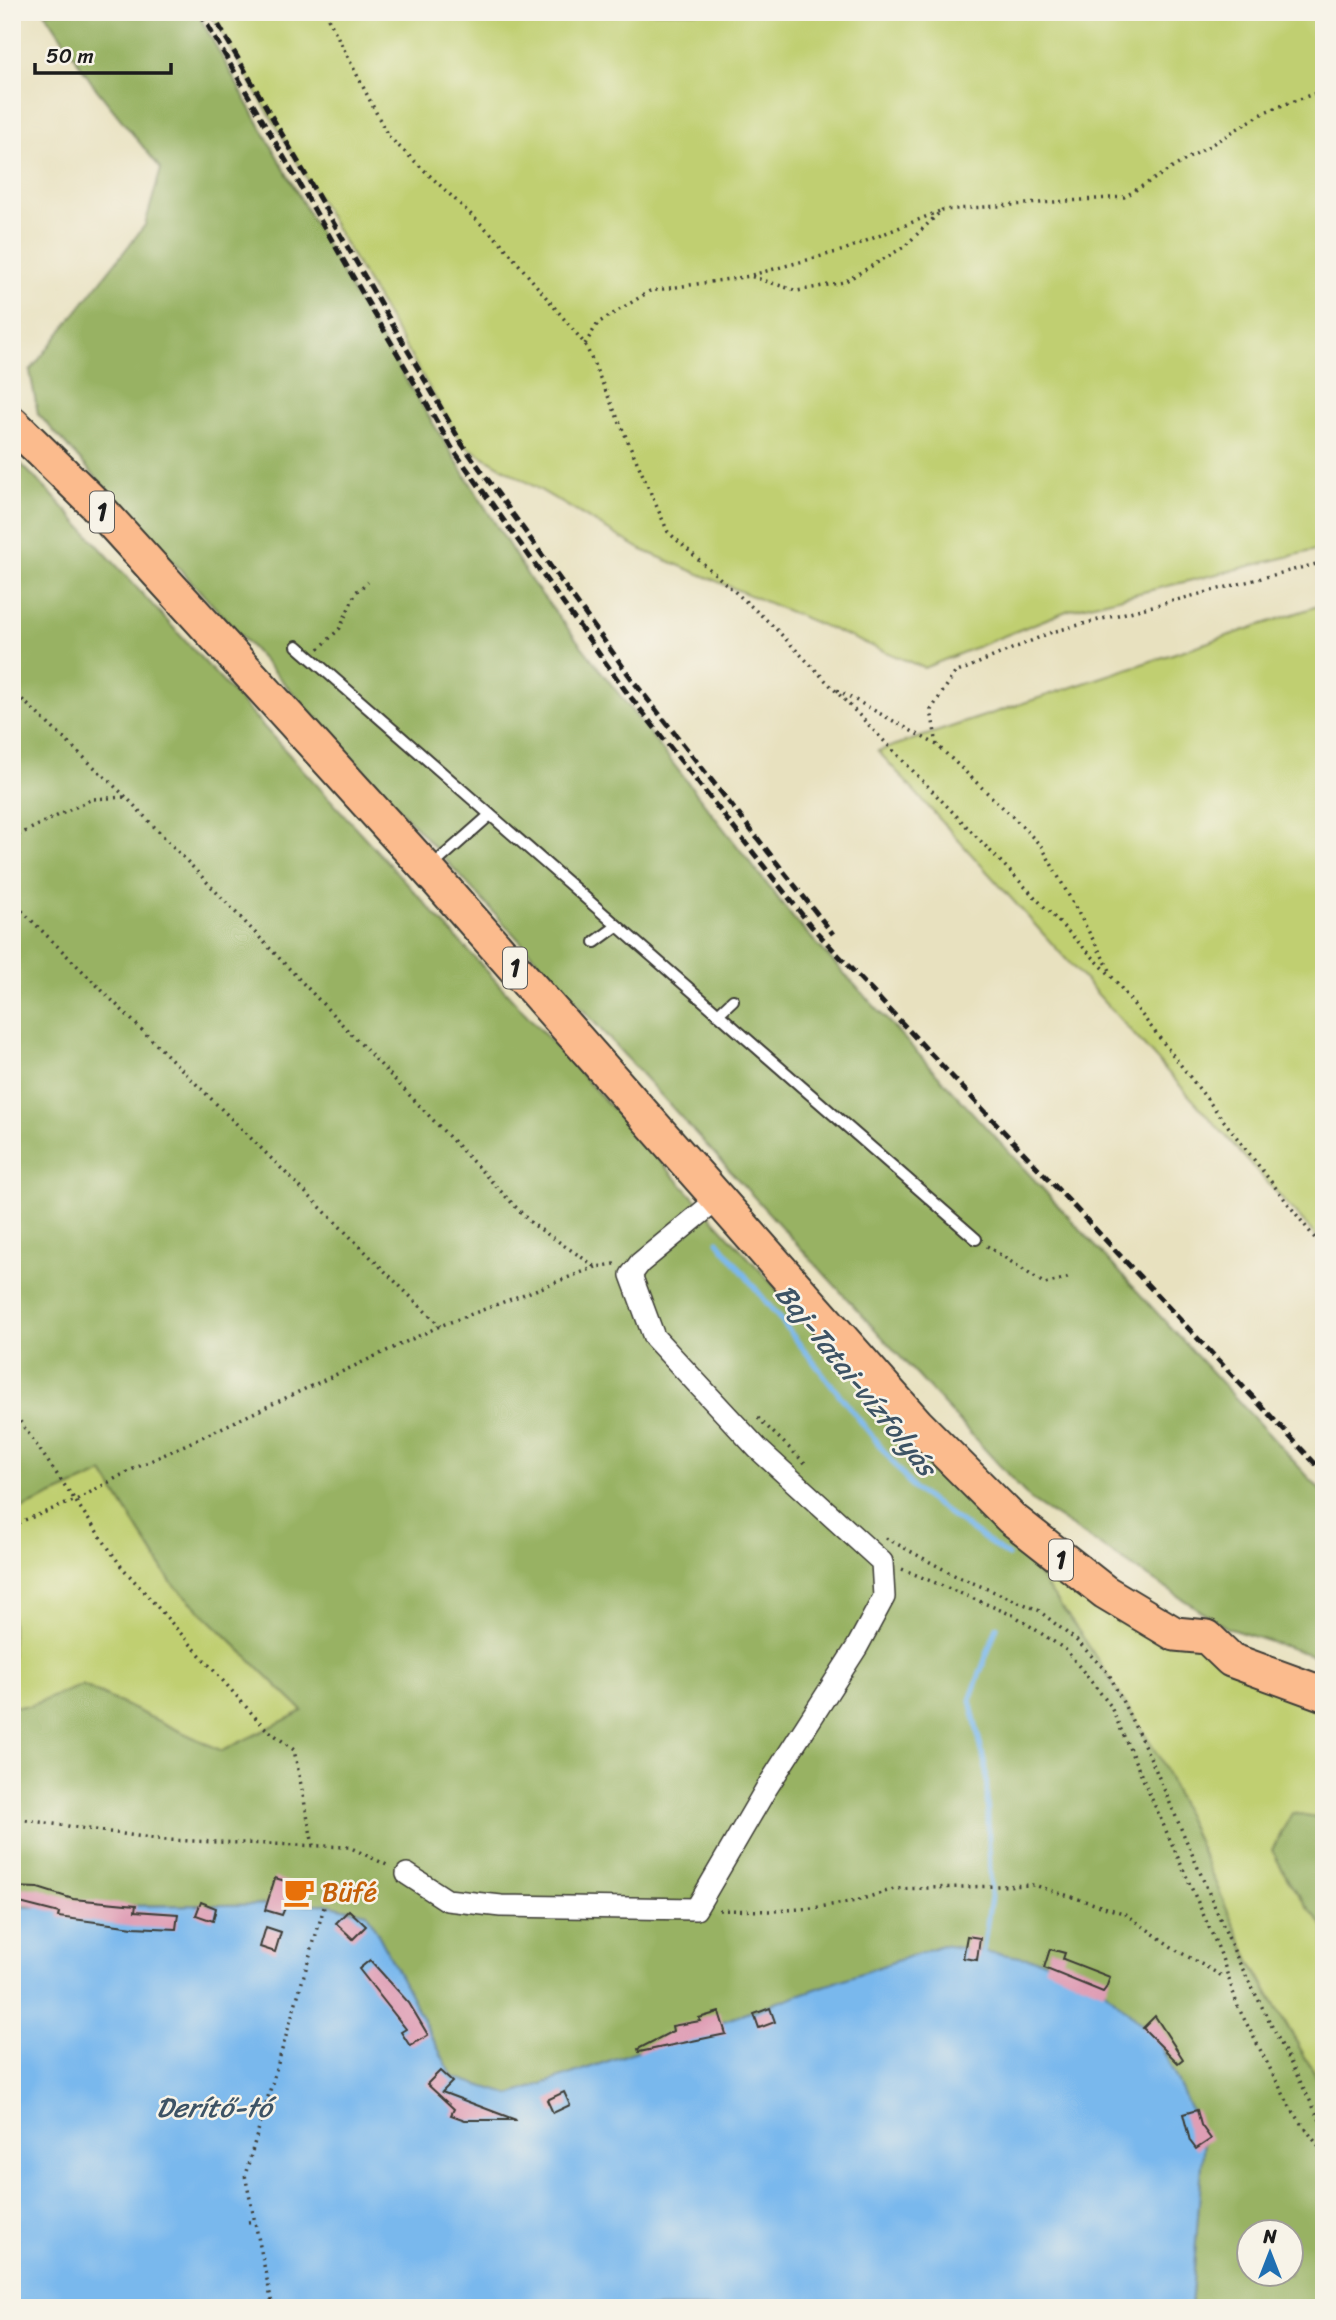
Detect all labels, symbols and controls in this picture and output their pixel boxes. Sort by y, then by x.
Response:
scale bar [35,32,172,76]
text: 50 m [46,37,94,75]
road number: 1 [90,491,114,532]
road number: 1 [503,948,527,988]
water label: Baj-Tatai-vízfolyás [762,1272,952,1490]
road number: 1 [1049,1540,1073,1580]
place label: Büfé [322,1869,377,1915]
cafe icon: Büfé [282,1875,316,1909]
water label: Derítő-tó [156,2083,277,2132]
north arrow [1234,2218,1304,2288]
text: N [1262,2220,1277,2253]

